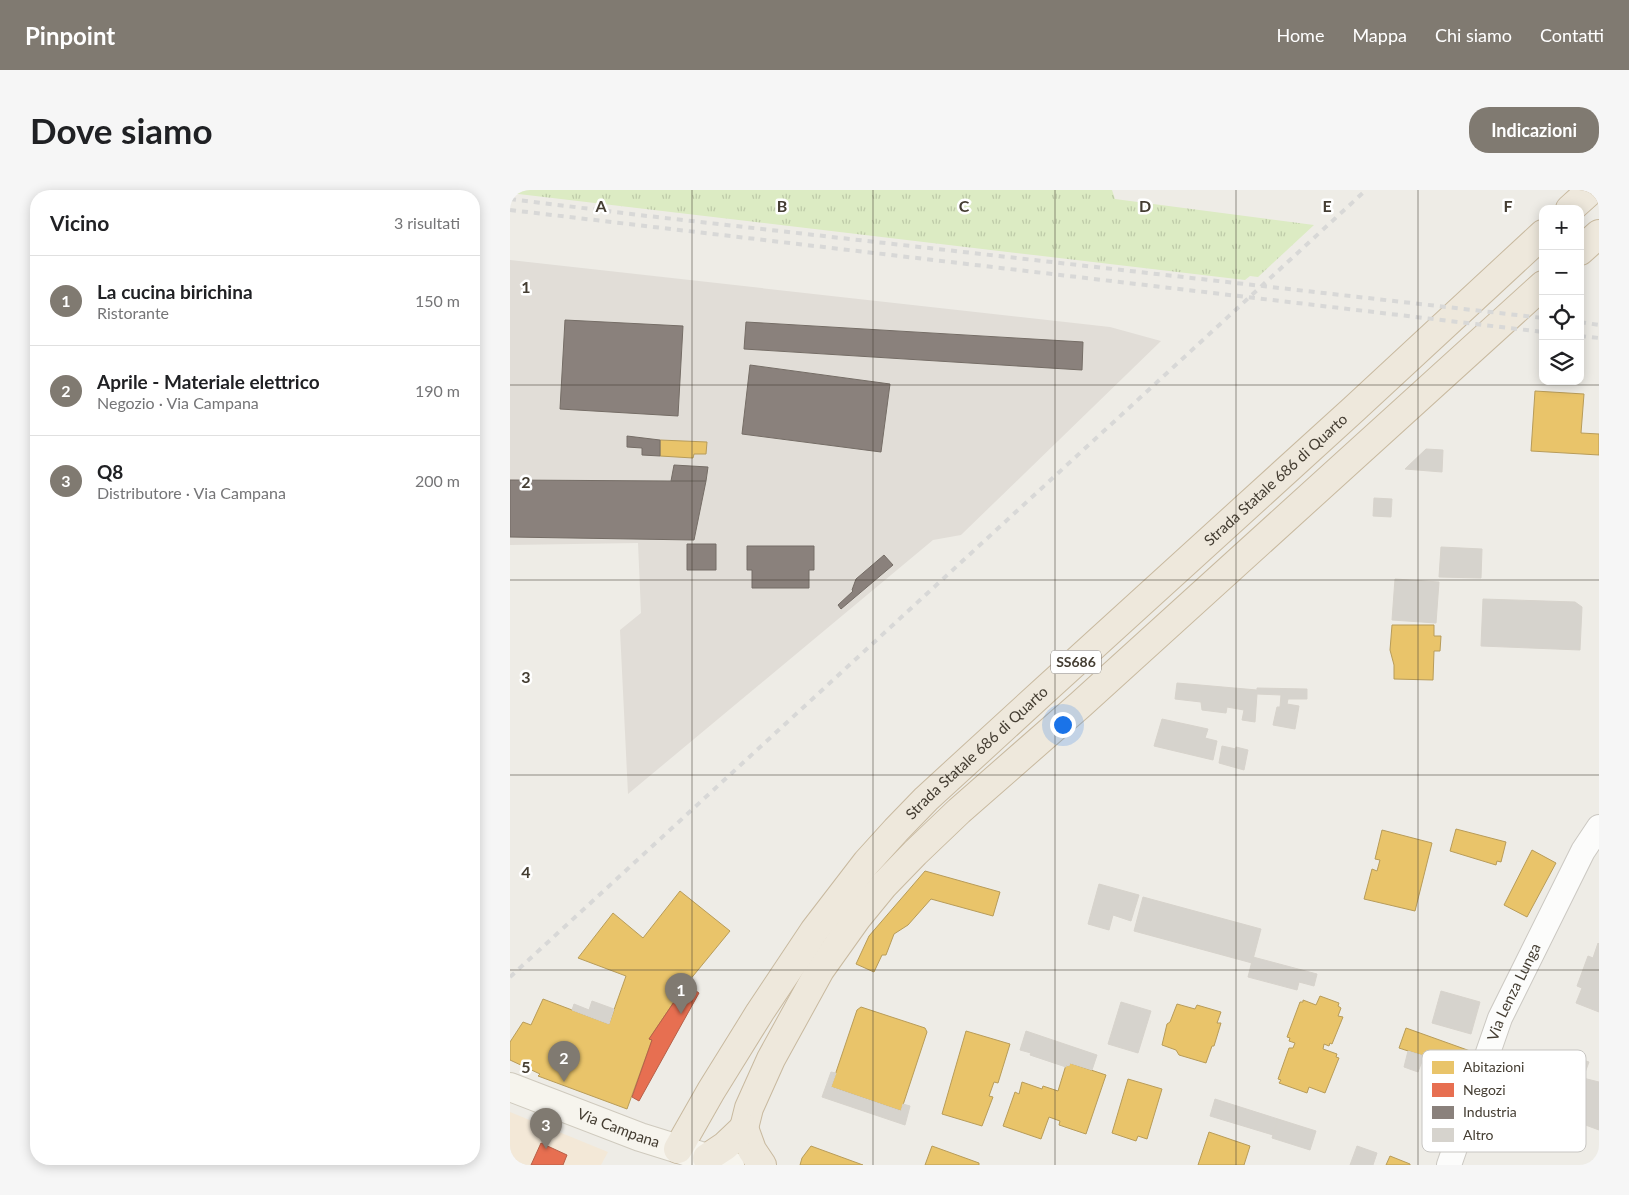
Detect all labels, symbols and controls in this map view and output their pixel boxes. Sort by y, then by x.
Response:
text: Pinpoint [25,21,115,50]
text: Home [1276,24,1324,46]
text: Mappa [1352,24,1407,46]
text: Chi siamo [1435,24,1512,46]
text: Contatti [1540,24,1604,46]
button: Indicazioni [1469,107,1599,153]
text: Dove siamo [30,109,213,151]
text: A [594,196,607,215]
text: B [777,196,787,215]
text: C [959,196,970,215]
text: D [1139,196,1151,215]
text: E [1322,196,1332,215]
text: F [1503,196,1513,215]
map controls [1539,205,1584,385]
button: + [1539,205,1584,250]
text: Vicino [50,210,109,235]
text: 3 risultati [394,213,460,232]
button: − [1539,250,1584,295]
text: 1 [521,277,531,296]
text: La cucina birichina [97,280,253,303]
text: 1 [61,291,71,310]
text: 150 m [415,291,460,310]
button: locate [1539,295,1584,340]
text: Ristorante [97,303,169,322]
button: layers [1539,340,1584,385]
text: Aprile - Materiale elettrico [97,370,320,393]
text: 2 [61,381,71,400]
text: 190 m [415,381,460,400]
text: Negozio · Via Campana [97,393,259,412]
street label: Strada Statale 686 di Quarto [1200,409,1351,549]
text: Q8 [97,460,123,483]
text: 3 [61,471,71,490]
text: 200 m [415,471,460,490]
text: 2 [521,472,531,491]
text: Distributore · Via Campana [97,483,286,502]
road number: SS686 [1051,651,1101,674]
text: 3 [521,667,531,686]
street label: Strada Statale 686 di Quarto [901,682,1051,823]
your location [1050,712,1076,738]
text: 4 [521,862,531,881]
street label: Via Lenza Lunga [1483,940,1544,1043]
pin: 1 [665,973,697,1014]
pin: 2 [548,1041,580,1082]
legend [1422,1050,1586,1152]
text: 5 [521,1057,531,1076]
text: Abitazioni [1463,1058,1524,1075]
text: Negozi [1463,1081,1506,1098]
text: Industria [1463,1103,1517,1120]
street label: Via Campana [575,1104,662,1151]
pin: 3 [530,1108,562,1149]
text: Altro [1463,1126,1494,1143]

